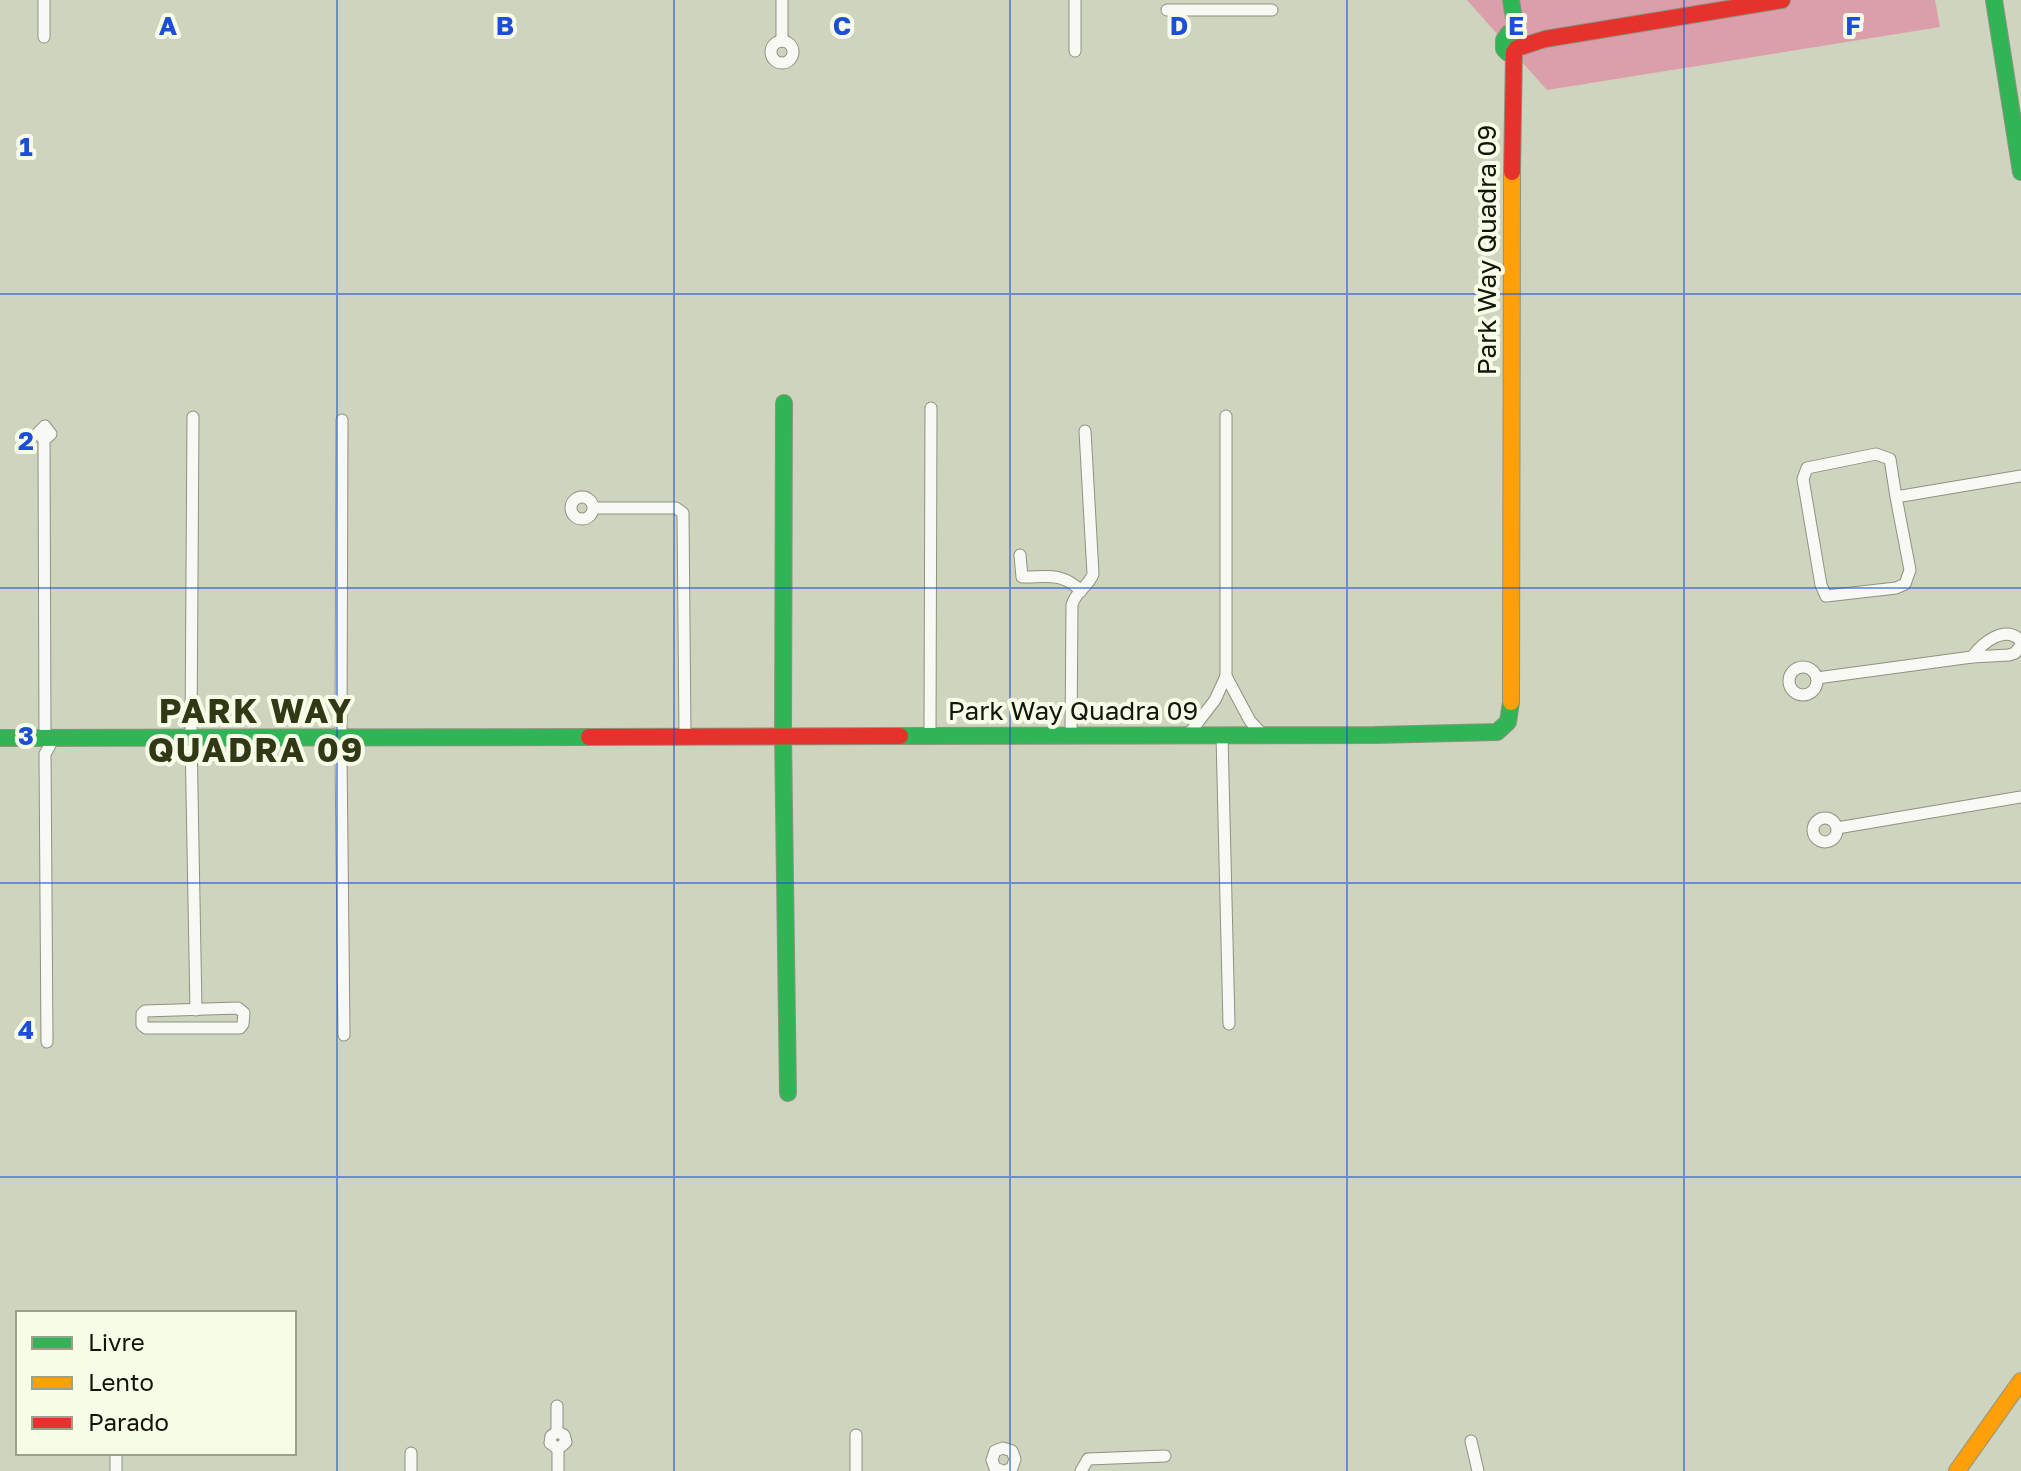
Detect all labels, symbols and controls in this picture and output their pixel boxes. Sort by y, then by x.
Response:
text: A [159,10,178,41]
text: B [496,10,514,41]
text: C [833,10,851,41]
text: D [1170,10,1188,41]
text: E [1508,10,1524,41]
text: F [1845,10,1861,41]
street label: Park Way Quadra 09 [1471,125,1502,375]
text: 1 [19,131,33,162]
text: 2 [18,425,34,456]
district label: PARK WAY QUADRA 09 [148,690,364,769]
street label: Park Way Quadra 09 [948,695,1198,726]
text: 3 [18,720,34,751]
text: 4 [18,1014,34,1045]
legend [16,1311,296,1455]
text: Livre [88,1327,145,1356]
text: Lento [88,1367,154,1396]
text: Parado [88,1407,169,1436]

